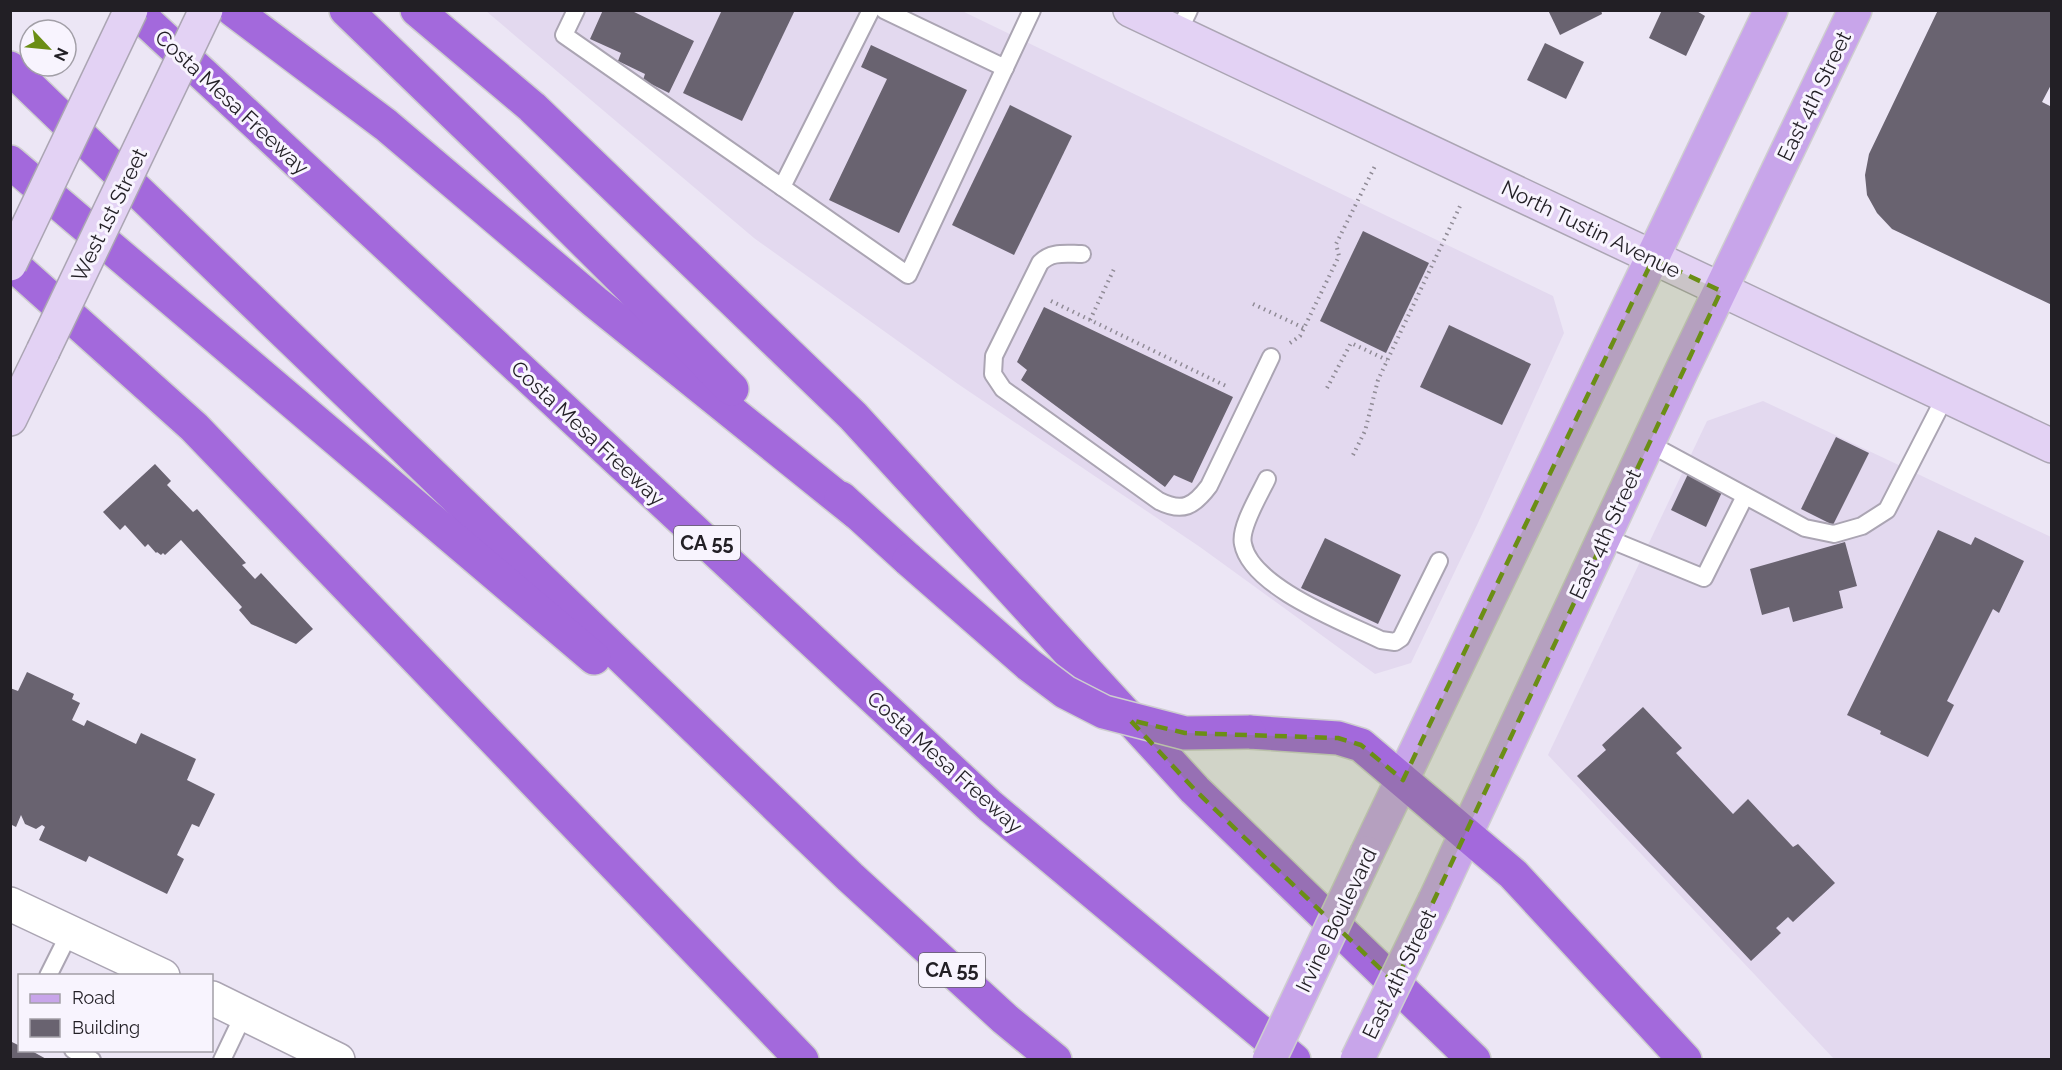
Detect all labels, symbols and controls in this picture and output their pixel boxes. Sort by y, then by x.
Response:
north arrow [18,18,78,78]
street label: Costa Mesa Freeway [150,24,314,180]
street label: East 4th Street [1772,27,1856,165]
text: N [50,45,72,64]
street label: West 1st Street [66,144,152,286]
street label: North Tustin Avenue [1498,175,1684,283]
street label: Costa Mesa Freeway [506,355,670,511]
street label: East 4th Street [1564,465,1646,603]
road number: CA 55 [674,526,740,560]
street label: Costa Mesa Freeway [862,686,1028,838]
street label: Irvine Boulevard [1290,844,1382,996]
street label: East 4th Street [1357,905,1441,1043]
road number: CA 55 [919,953,985,987]
legend [18,974,213,1052]
text: Road [72,987,115,1008]
text: Building [72,1017,140,1038]

